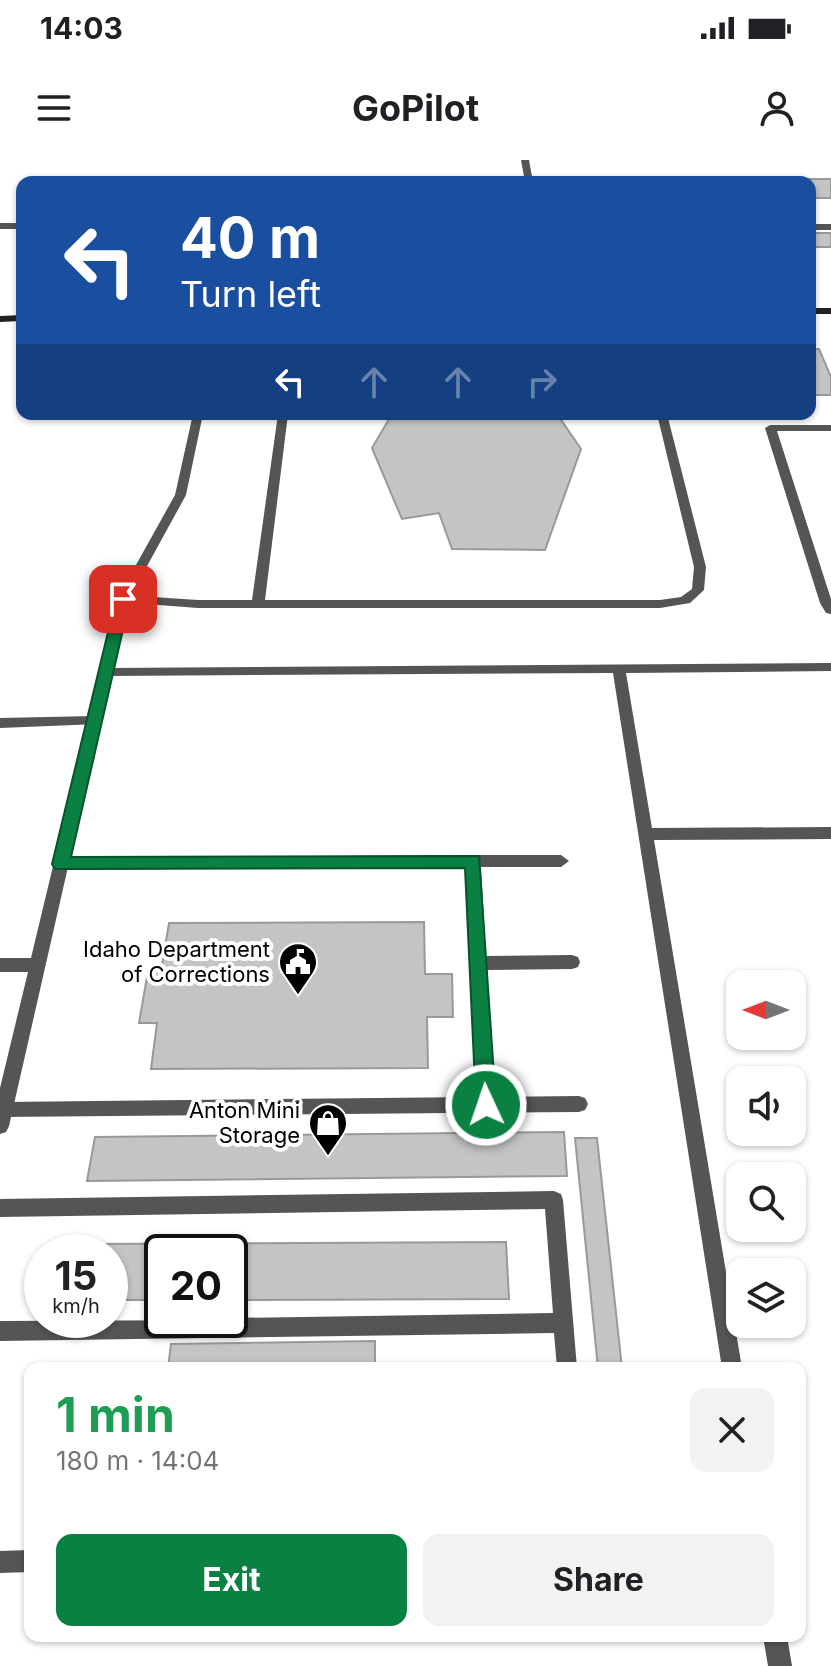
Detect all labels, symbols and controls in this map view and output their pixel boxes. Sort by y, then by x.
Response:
text: 14:03 [40,10,123,46]
icon: menu [32,86,76,130]
text: GoPilot [352,86,479,130]
icon: person [755,86,799,130]
text: 40 m [180,204,320,272]
icon: left [48,208,152,312]
text: Turn left [180,272,321,316]
icon: left [268,360,312,404]
icon: ahead [352,360,396,404]
icon: ahead [436,360,480,404]
icon: right [520,360,564,404]
pin [89,565,157,633]
icon: arrive [101,577,145,621]
place label: Idaho Department of Corrections [83,936,270,987]
public building icon: Idaho Department of Corrections [277,941,319,996]
north arrow [726,970,806,1050]
map controls [726,970,806,1338]
position arrow [444,1063,528,1147]
button: sound [726,1066,806,1146]
place label: Anton Mini Storage [189,1097,300,1148]
shop icon: Anton Mini Storage [307,1102,349,1157]
button: search [726,1162,806,1242]
speed limit sign: 20 [144,1234,248,1338]
text: 15 [55,1251,97,1300]
button: layers [726,1258,806,1338]
text: km/h [52,1294,100,1318]
text: 1 min [56,1385,175,1444]
button: close [690,1388,774,1472]
text: 180 m · 14:04 [56,1445,219,1476]
button: Exit [56,1534,407,1626]
button: Share [423,1534,774,1626]

